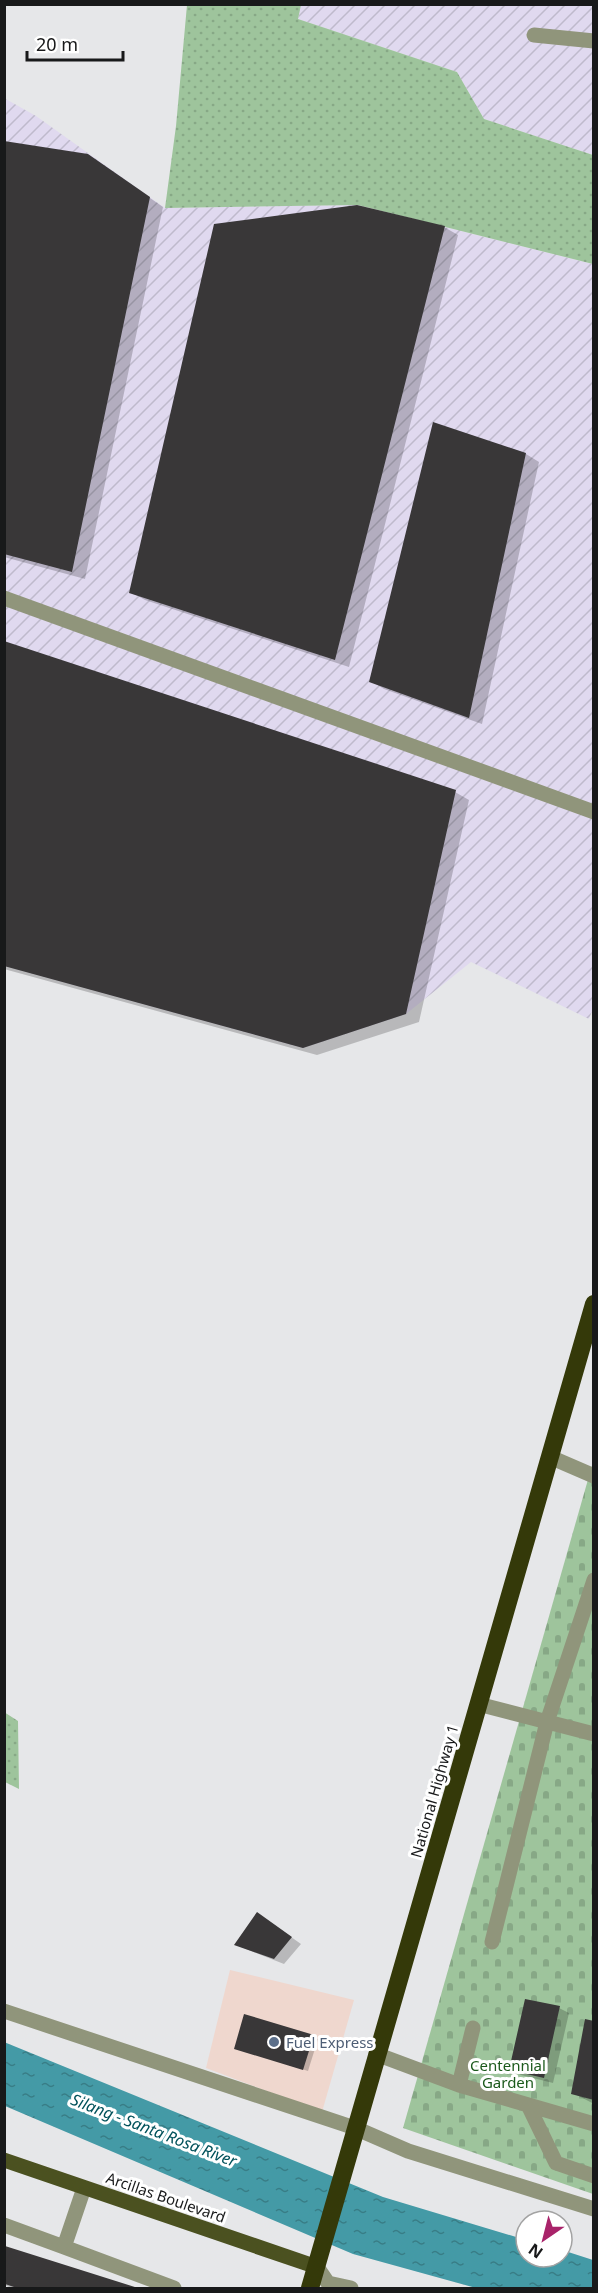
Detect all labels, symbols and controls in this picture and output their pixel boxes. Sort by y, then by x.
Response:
scale bar [27,24,123,62]
text: 20 m [36,32,78,56]
street label: National Highway 1 [405,1722,463,1860]
place label: Fuel Express [286,2032,374,2052]
marker: Fuel Express [267,2035,281,2049]
park label: Centennial Garden [470,2055,546,2092]
water label: Silang - Santa Rosa River [68,2088,241,2172]
street label: Arcillas Boulevard [104,2167,228,2227]
north arrow [514,2209,574,2269]
text: N [524,2239,547,2264]

